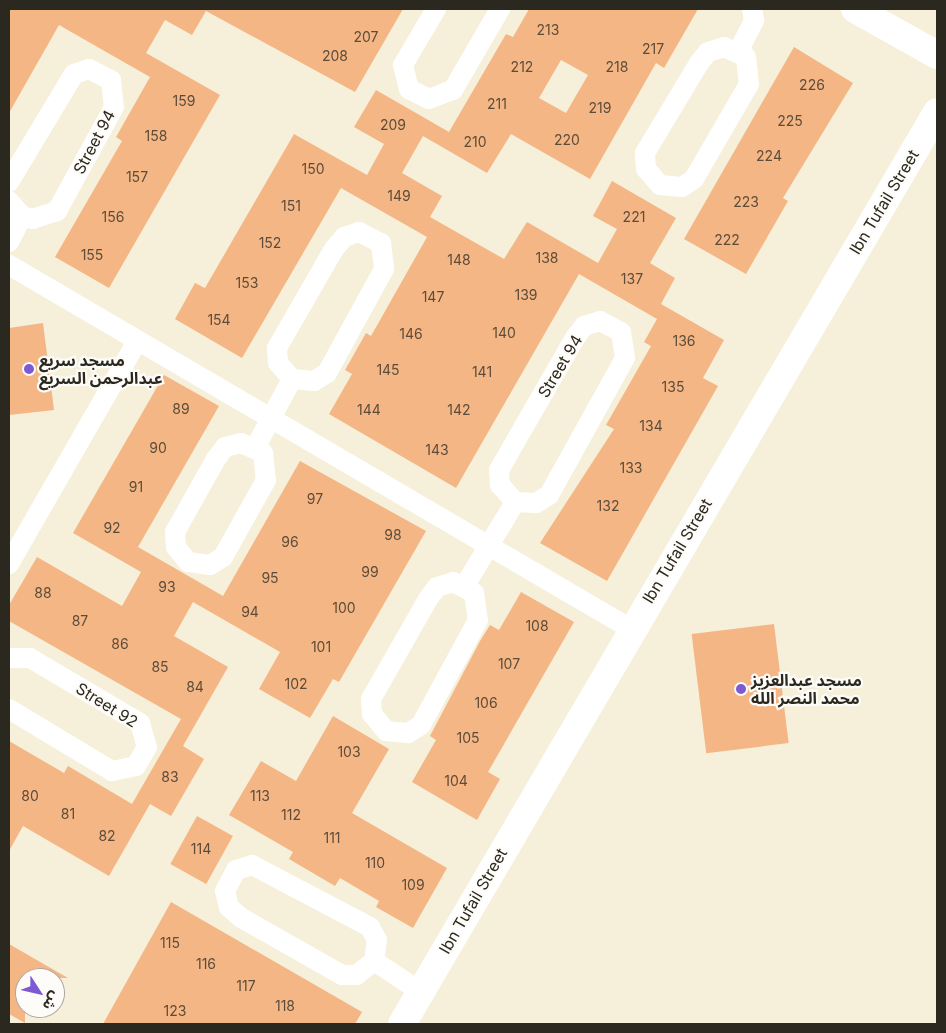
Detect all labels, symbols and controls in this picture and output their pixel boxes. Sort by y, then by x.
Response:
house number: 213 [537,22,559,38]
house number: 207 [353,29,379,45]
house number: 217 [642,41,664,57]
house number: 208 [322,48,348,64]
house number: 212 [511,59,533,75]
house number: 218 [606,59,628,75]
house number: 226 [799,77,825,93]
house number: 159 [173,93,195,109]
house number: 211 [487,96,507,112]
house number: 219 [589,100,611,116]
street label: Street 94 [69,107,119,177]
house number: 225 [777,113,803,129]
house number: 209 [380,117,406,133]
house number: 158 [145,128,167,144]
house number: 220 [554,132,580,148]
house number: 210 [463,134,487,150]
street label: Ibn Tufail Street [845,146,923,258]
house number: 224 [756,148,782,164]
house number: 150 [301,161,325,177]
house number: 157 [126,169,148,185]
house number: 149 [387,188,411,204]
house number: 223 [733,194,759,210]
house number: 151 [281,198,301,214]
house number: 156 [102,209,124,225]
house number: 221 [623,209,645,225]
house number: 222 [714,232,740,248]
house number: 152 [259,235,281,251]
house number: 155 [81,247,103,263]
house number: 138 [535,250,559,266]
house number: 148 [447,252,471,268]
house number: 137 [621,271,643,287]
house number: 153 [236,275,258,291]
house number: 139 [514,287,538,303]
house number: 147 [422,289,444,305]
house number: 154 [207,312,231,328]
house number: 140 [492,325,516,341]
house number: 146 [399,326,423,342]
street label: Street 94 [534,331,586,401]
house number: 136 [672,333,696,349]
place label: مسجد سريع عبدالرحمن السريع [39,350,163,388]
house number: 145 [376,362,400,378]
marker: مسجد سريع عبدالرحمن السريع [23,363,35,375]
house number: 141 [472,364,492,380]
house number: 135 [662,379,684,395]
house number: 89 [172,401,190,417]
house number: 144 [357,402,381,418]
house number: 142 [447,402,471,418]
house number: 134 [639,418,663,434]
house number: 90 [149,440,167,456]
house number: 143 [425,442,449,458]
house number: 133 [620,460,642,476]
house number: 91 [129,479,143,495]
house number: 97 [307,491,323,507]
street label: Ibn Tufail Street [638,495,716,607]
house number: 132 [597,498,619,514]
house number: 92 [103,520,121,536]
house number: 98 [384,527,402,543]
house number: 96 [281,534,299,550]
house number: 99 [361,564,379,580]
house number: 95 [261,570,279,586]
house number: 93 [158,579,176,595]
house number: 88 [34,585,52,601]
house number: 100 [332,600,356,616]
house number: 94 [241,604,259,620]
house number: 87 [72,613,88,629]
house number: 108 [525,618,549,634]
house number: 86 [111,636,129,652]
house number: 101 [311,639,331,655]
house number: 107 [498,656,520,672]
house number: 85 [151,659,169,675]
place label: مسجد عبدالعزيز محمد النصر الله [751,670,862,708]
house number: 102 [284,676,308,692]
street label: Street 92 [73,678,141,732]
house number: 84 [186,679,204,695]
marker: مسجد عبدالعزيز محمد النصر الله [735,683,747,695]
house number: 106 [474,695,498,711]
house number: 105 [456,730,480,746]
house number: 103 [337,744,361,760]
house number: 83 [161,769,179,785]
house number: 104 [444,773,468,789]
house number: 80 [21,788,39,804]
house number: 113 [250,788,270,804]
house number: 81 [61,806,75,822]
house number: 112 [281,807,301,823]
house number: 82 [98,828,116,844]
house number: 111 [323,830,341,846]
house number: 114 [191,841,211,857]
street label: Ibn Tufail Street [435,845,511,957]
house number: 110 [365,855,385,871]
house number: 109 [401,877,425,893]
house number: 115 [160,935,180,951]
house number: 116 [196,956,216,972]
north arrow [15,968,65,1018]
house number: 117 [236,978,256,994]
text: ش [39,989,64,1014]
house number: 118 [275,998,295,1014]
house number: 123 [164,1003,186,1019]

